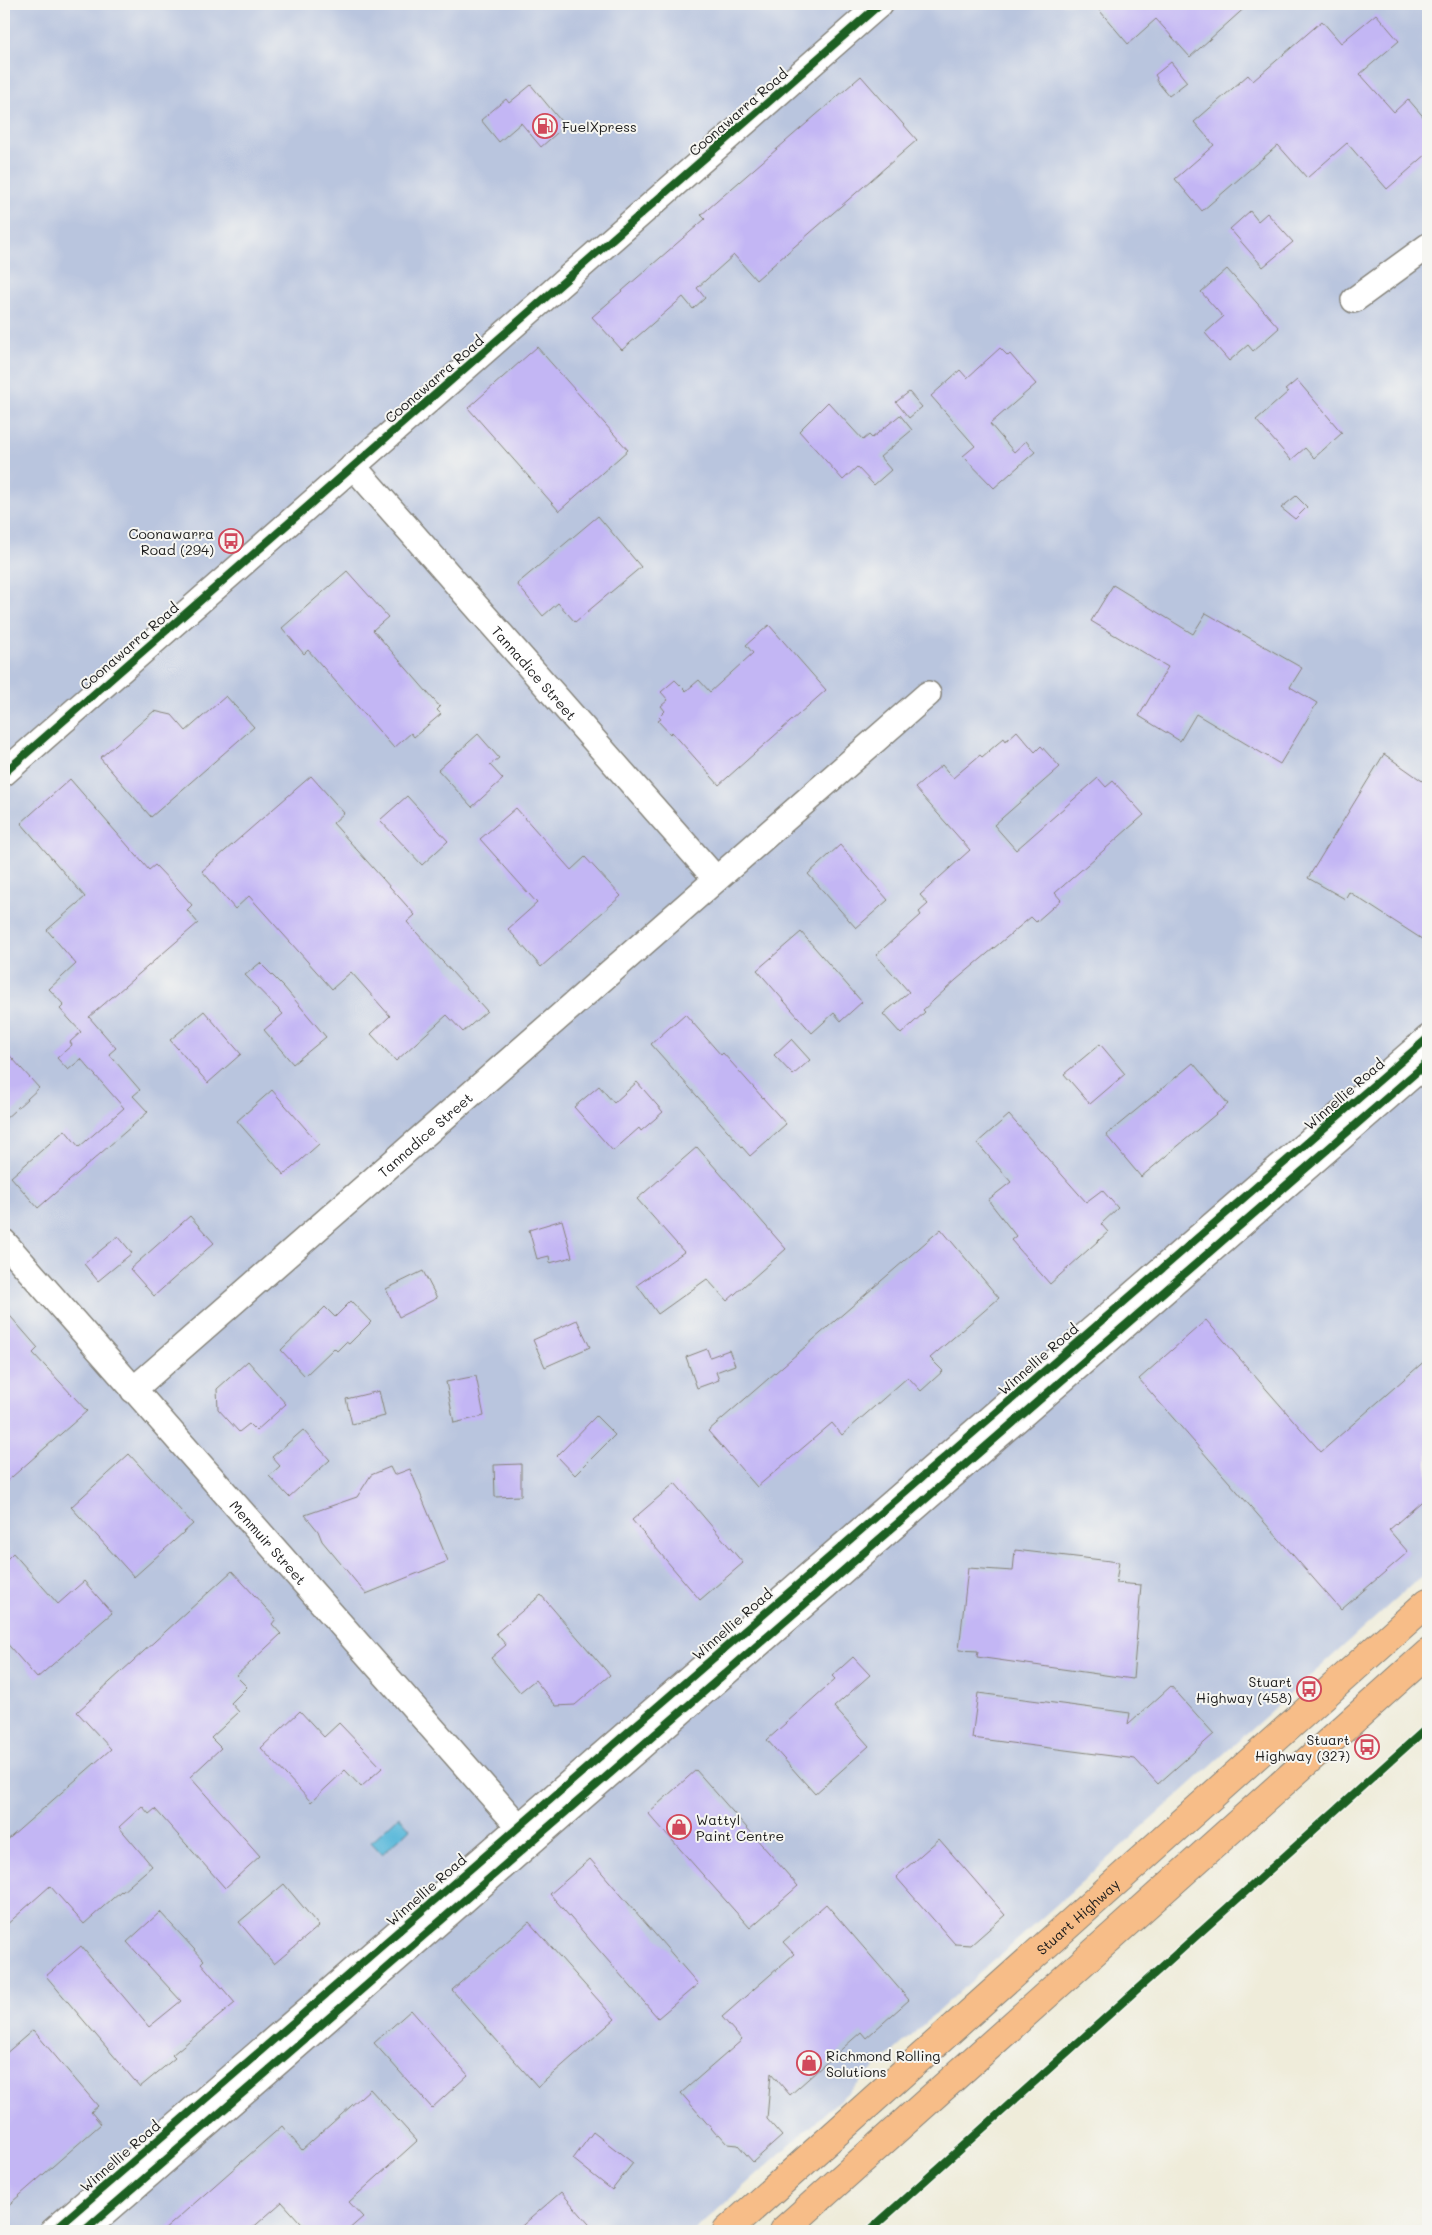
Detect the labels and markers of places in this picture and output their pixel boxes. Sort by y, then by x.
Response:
fuel station icon: FuelXpress [532,113,558,139]
place label: FuelXpress [562,117,637,136]
place label: Coonawarra Road (294) [129,524,214,559]
bus stop icon: Coonawarra Road (294) [218,528,244,554]
place label: Stuart Highway (458) [1196,1672,1292,1707]
bus stop icon: Stuart Highway (458) [1296,1676,1322,1702]
place label: Stuart Highway (327) [1255,1730,1350,1765]
bus stop icon: Stuart Highway (327) [1354,1734,1380,1760]
place label: Wattyl Paint Centre [696,1810,784,1845]
shop icon: Wattyl Paint Centre [666,1814,692,1840]
place label: Richmond Rolling Solutions [826,2046,940,2081]
shop icon: Richmond Rolling Solutions [796,2050,822,2076]

